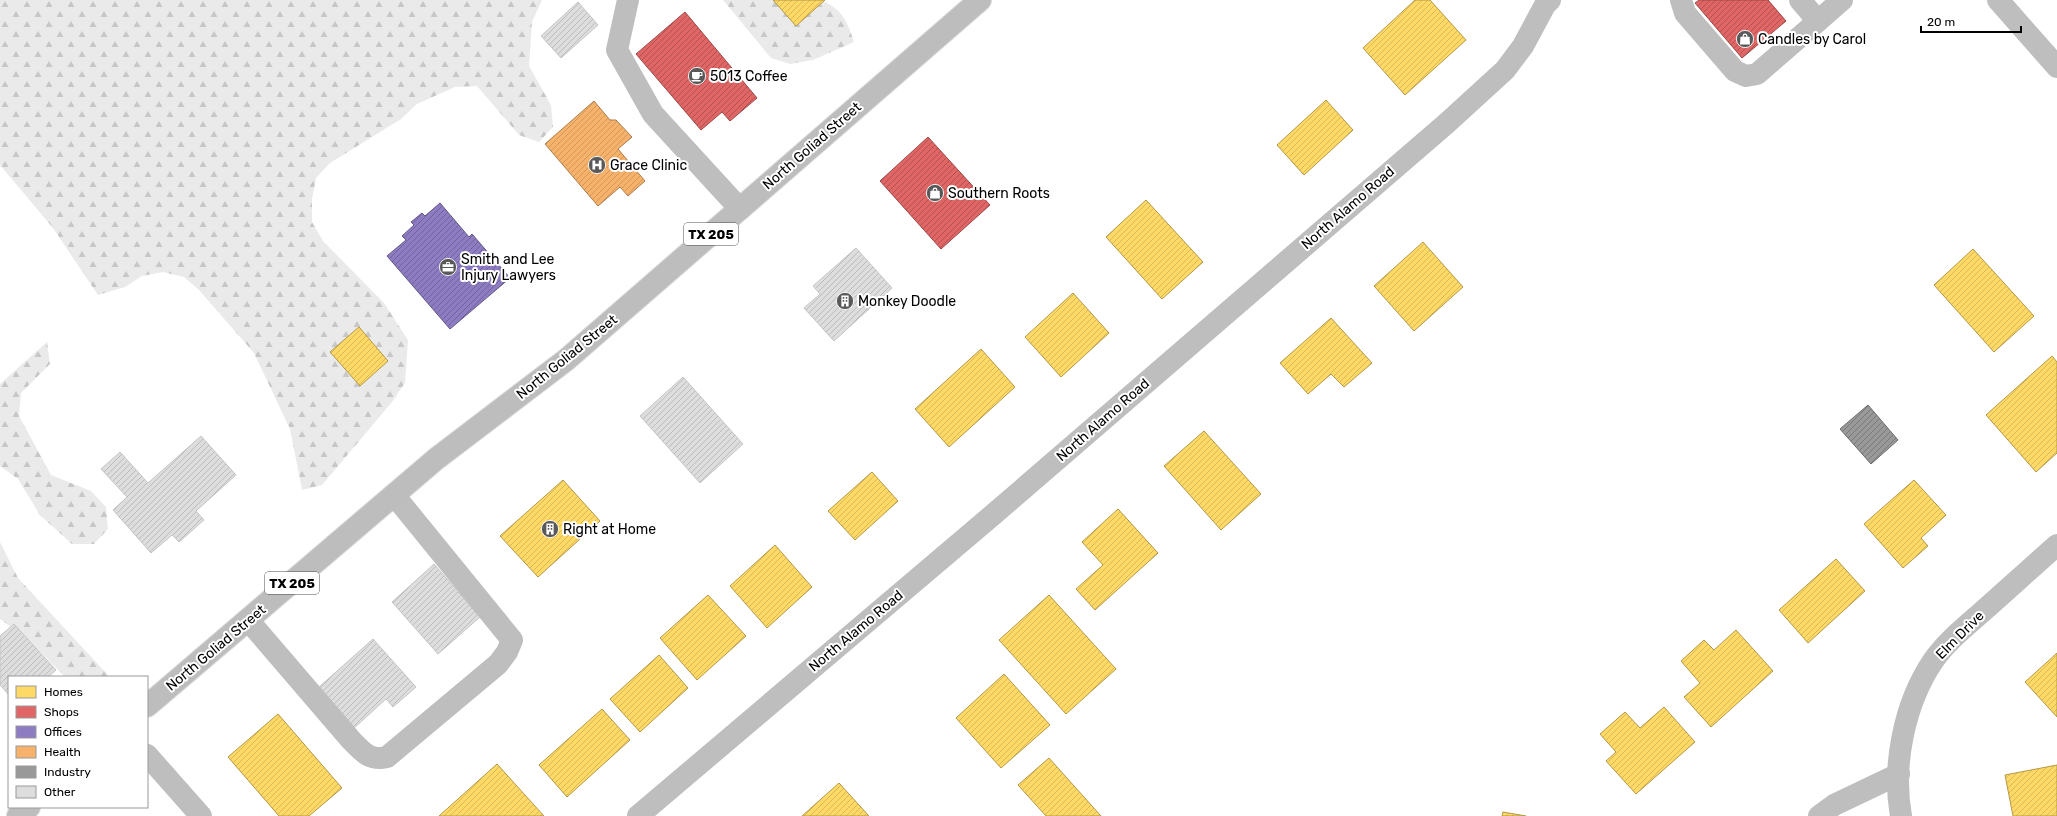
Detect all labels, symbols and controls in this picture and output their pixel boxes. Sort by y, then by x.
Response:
scale bar [1921,8,2021,34]
text: 20 m [1927,15,1955,29]
shop icon: Candles by Carol [1735,29,1755,49]
place label: Candles by Carol [1758,31,1866,48]
cafe icon: 5013 Coffee [687,66,707,86]
place label: 5013 Coffee [710,68,788,85]
street label: North Goliad Street [759,98,865,193]
hospital icon: Grace Clinic [587,155,607,175]
place label: Grace Clinic [610,157,687,174]
street label: North Alamo Road [1298,163,1398,253]
shop icon: Southern Roots [925,183,945,203]
place label: Southern Roots [948,185,1050,202]
road number: TX 205 [684,223,738,245]
place label: Smith and Lee Injury Lawyers [461,251,556,284]
office icon: Smith and Lee Injury Lawyers [438,257,458,277]
building icon: Monkey Doodle [835,291,855,311]
place label: Monkey Doodle [858,293,956,310]
street label: North Goliad Street [513,311,621,403]
street label: North Alamo Road [1053,375,1153,465]
building icon: Right at Home [540,519,560,539]
place label: Right at Home [563,521,656,538]
road number: TX 205 [265,572,319,594]
street label: North Alamo Road [805,587,907,675]
street label: North Goliad Street [163,601,270,695]
street label: Elm Drive [1932,607,1988,663]
legend [8,676,148,808]
text: Homes [44,685,83,699]
text: Shops [44,705,79,719]
text: Offices [44,725,82,739]
text: Health [44,745,81,759]
text: Industry [44,765,91,779]
text: Other [44,785,76,799]

